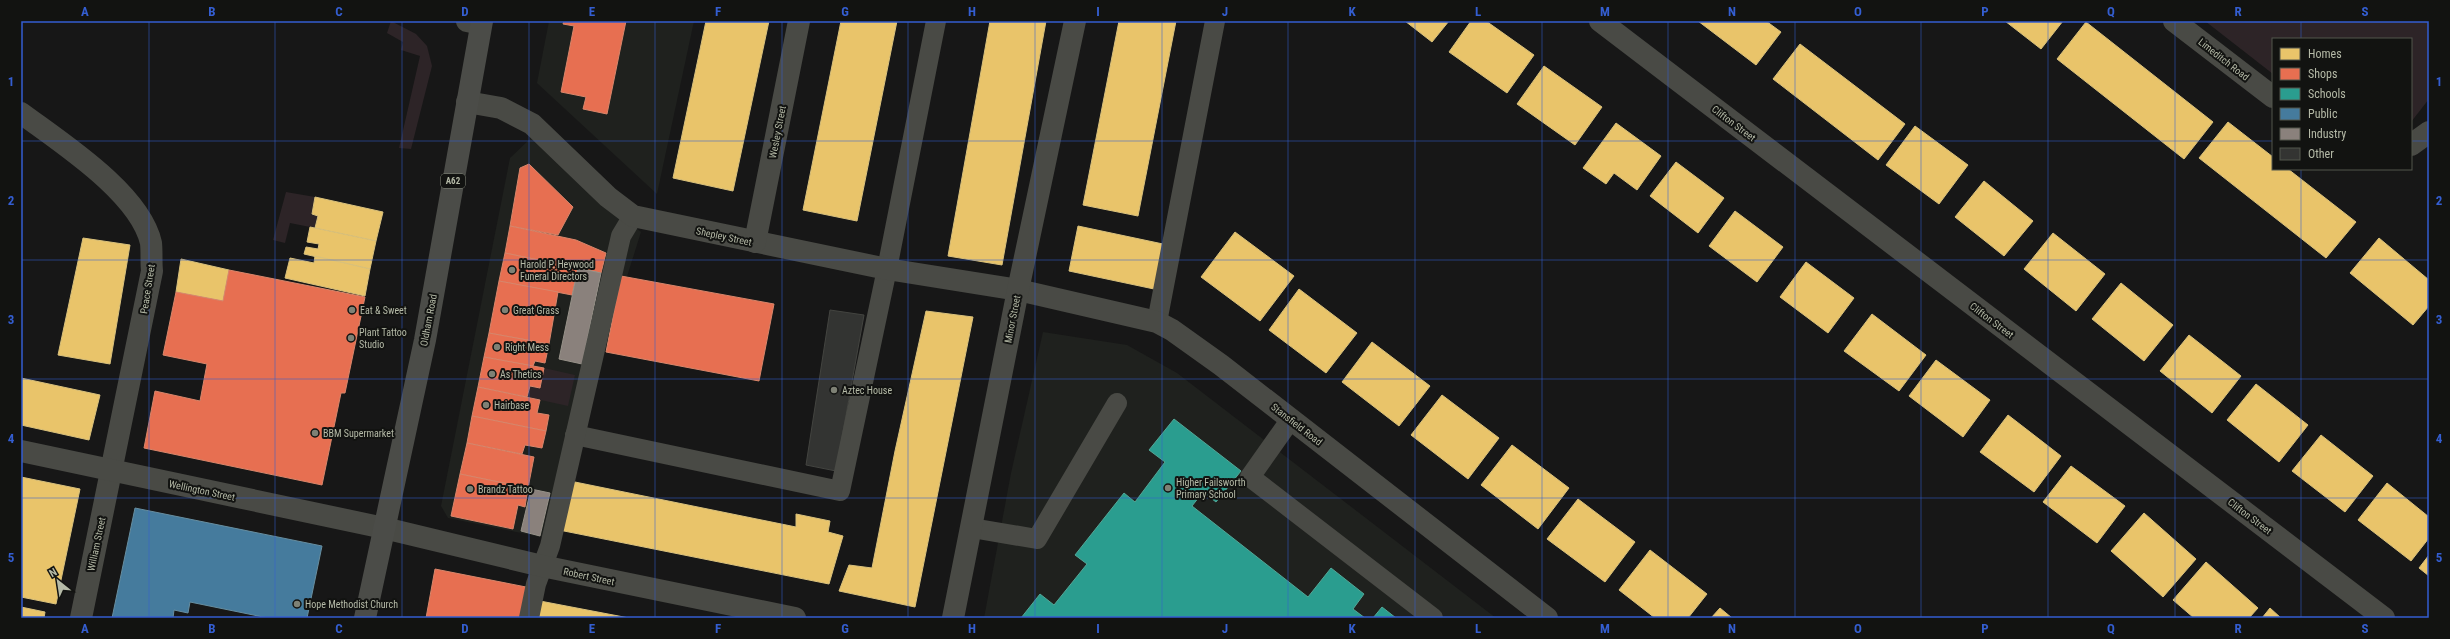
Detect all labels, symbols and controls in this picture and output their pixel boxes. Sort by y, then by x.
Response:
text: A [81,4,89,19]
text: B [208,4,216,19]
text: C [335,4,343,19]
text: D [461,4,469,19]
text: E [589,4,596,19]
text: F [715,4,721,19]
text: G [841,4,849,19]
text: H [968,4,976,19]
text: I [1096,4,1100,19]
text: J [1222,4,1228,19]
text: K [1348,4,1356,19]
text: L [1475,4,1481,19]
text: M [1600,4,1610,19]
text: N [1728,4,1736,19]
text: O [1854,4,1862,19]
text: P [1981,4,1989,19]
text: Q [2107,4,2115,19]
text: R [2234,4,2242,19]
text: S [2361,4,2369,19]
street label: Limeditch Road [2196,36,2251,83]
legend [2272,38,2412,170]
text: Homes [2308,47,2342,61]
text: Shops [2308,67,2337,81]
text: 1 [8,74,14,89]
text: 1 [2436,74,2442,89]
text: Schools [2308,87,2346,101]
street label: Clifton Street [1710,103,1758,143]
street label: Wesley Street [767,105,788,159]
text: Public [2308,107,2338,121]
text: Industry [2308,127,2346,141]
text: Other [2308,147,2334,161]
road number: A62 [441,174,465,188]
text: 2 [8,193,15,208]
text: 2 [2436,193,2443,208]
street label: Shepley Street [695,225,753,248]
place label: Harold P. Heywood Funeral Directors [520,259,594,282]
street label: Peace Street [138,263,157,315]
marker: Harold P. Heywood Funeral Directors [507,265,517,275]
street label: Oldham Road [418,293,439,347]
street label: Minor Street [1002,294,1023,344]
street label: Clifton Street [1968,300,2016,340]
marker: Eat & Sweet [347,305,357,315]
place label: Eat & Sweet [360,305,407,316]
marker: Great Grass [500,305,510,315]
place label: Great Grass [513,305,560,316]
text: 3 [8,312,14,327]
text: 3 [2436,312,2442,327]
place label: Plant Tattoo Studio [359,327,407,350]
marker: Plant Tattoo Studio [346,333,356,343]
marker: Right Mess [492,342,502,352]
place label: Right Mess [505,342,549,353]
marker: As Thetics [487,369,497,379]
place label: As Thetics [500,369,542,380]
marker: Aztec House [829,385,839,395]
place label: Aztec House [842,385,892,396]
marker: Hairbase [481,400,491,410]
place label: Hairbase [494,400,530,411]
street label: Stansfield Road [1269,401,1324,448]
marker: BBM Supermarket [310,428,320,438]
place label: BBM Supermarket [323,428,394,439]
text: 4 [8,431,15,446]
text: 4 [2436,431,2443,446]
place label: Higher Failsworth Primary School [1176,477,1246,500]
street label: Wellington Street [168,478,236,503]
marker: Higher Failsworth Primary School [1163,483,1173,493]
marker: Brandz Tattoo [465,484,475,494]
place label: Brandz Tattoo [478,484,533,495]
street label: Clifton Street [2226,496,2274,536]
street label: William Street [85,516,108,572]
text: 5 [8,550,15,565]
text: 5 [2436,550,2443,565]
north arrow [38,561,78,601]
text: N [47,565,60,580]
street label: Robert Street [562,566,615,587]
marker: Hope Methodist Church [292,599,302,609]
place label: Hope Methodist Church [305,599,398,610]
text: A [81,621,89,636]
text: B [208,621,216,636]
text: C [335,621,343,636]
text: D [461,621,469,636]
text: E [589,621,596,636]
text: F [715,621,721,636]
text: G [841,621,849,636]
text: H [968,621,976,636]
text: I [1096,621,1100,636]
text: J [1222,621,1228,636]
text: K [1348,621,1356,636]
text: L [1475,621,1481,636]
text: M [1600,621,1610,636]
text: N [1728,621,1736,636]
text: O [1854,621,1862,636]
text: P [1981,621,1989,636]
text: Q [2107,621,2115,636]
text: R [2234,621,2242,636]
text: S [2361,621,2369,636]

